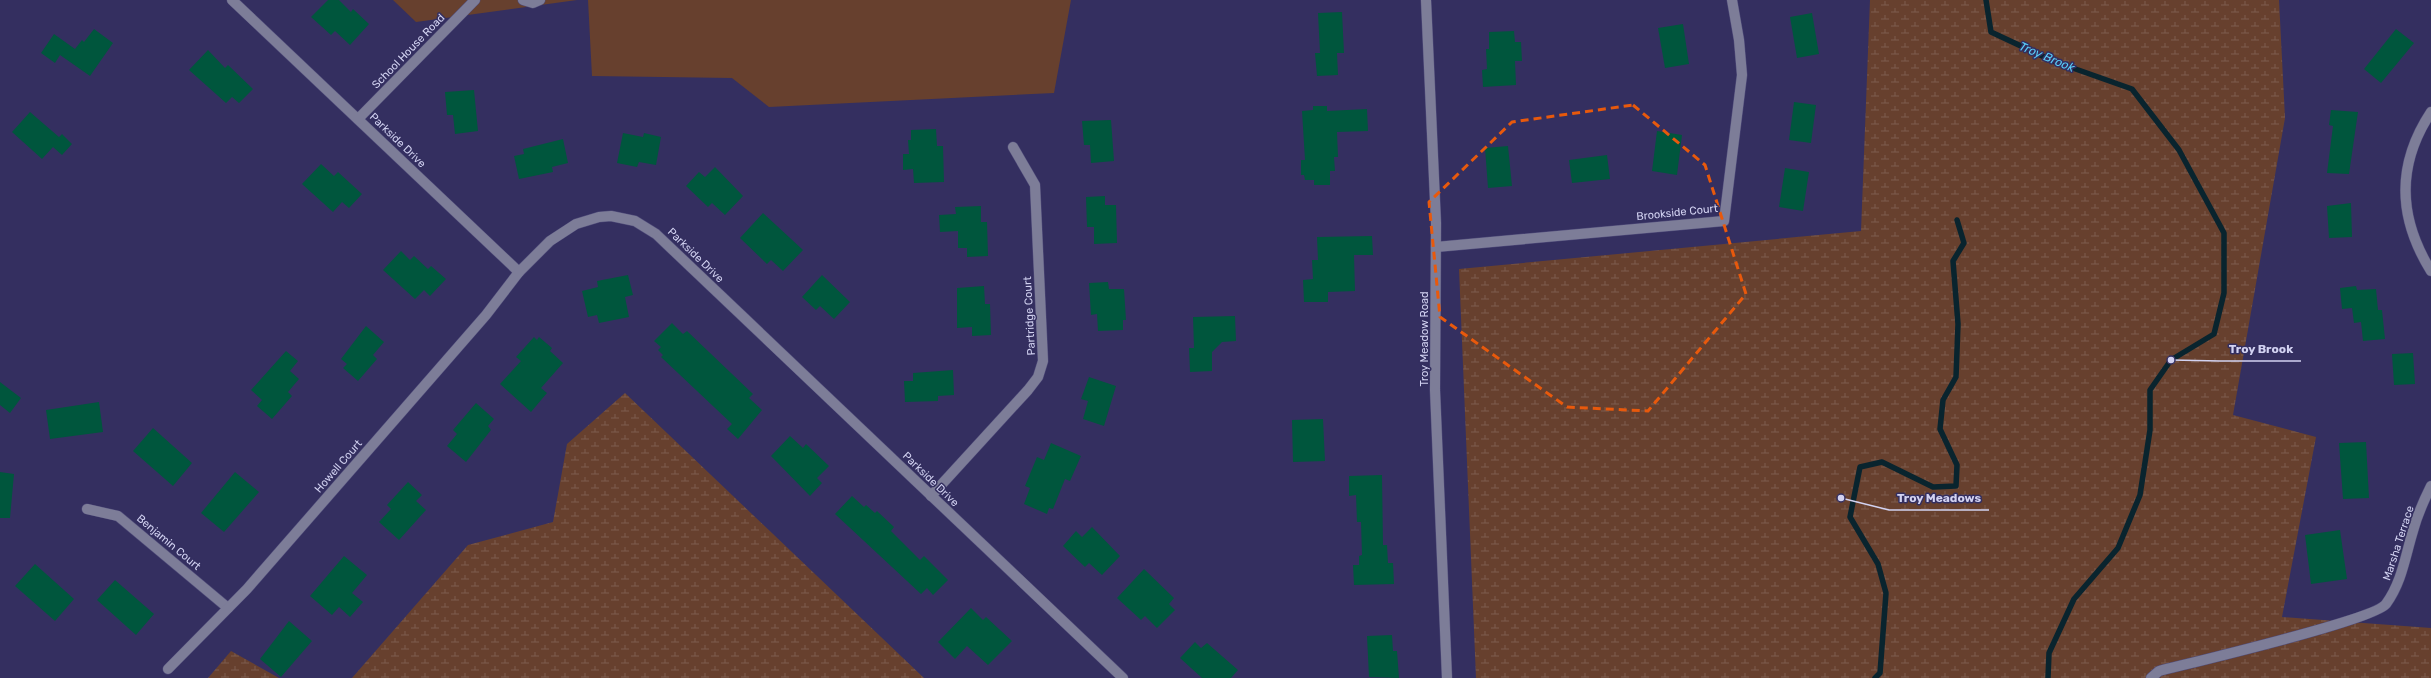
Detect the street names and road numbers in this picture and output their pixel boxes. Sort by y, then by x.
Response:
street label: School House Road [369,11,447,91]
street label: Parkside Drive [367,110,428,170]
street label: Brookside Court [1636,202,1719,223]
street label: Parkside Drive [665,225,726,285]
street label: Partridge Court [1021,275,1038,356]
street label: Troy Meadow Road [1418,291,1431,387]
street label: Howell Court [312,437,365,495]
street label: Parkside Drive [900,449,961,509]
street label: Marsha Terrace [2380,504,2417,582]
street label: Benjamin Court [134,512,204,573]

